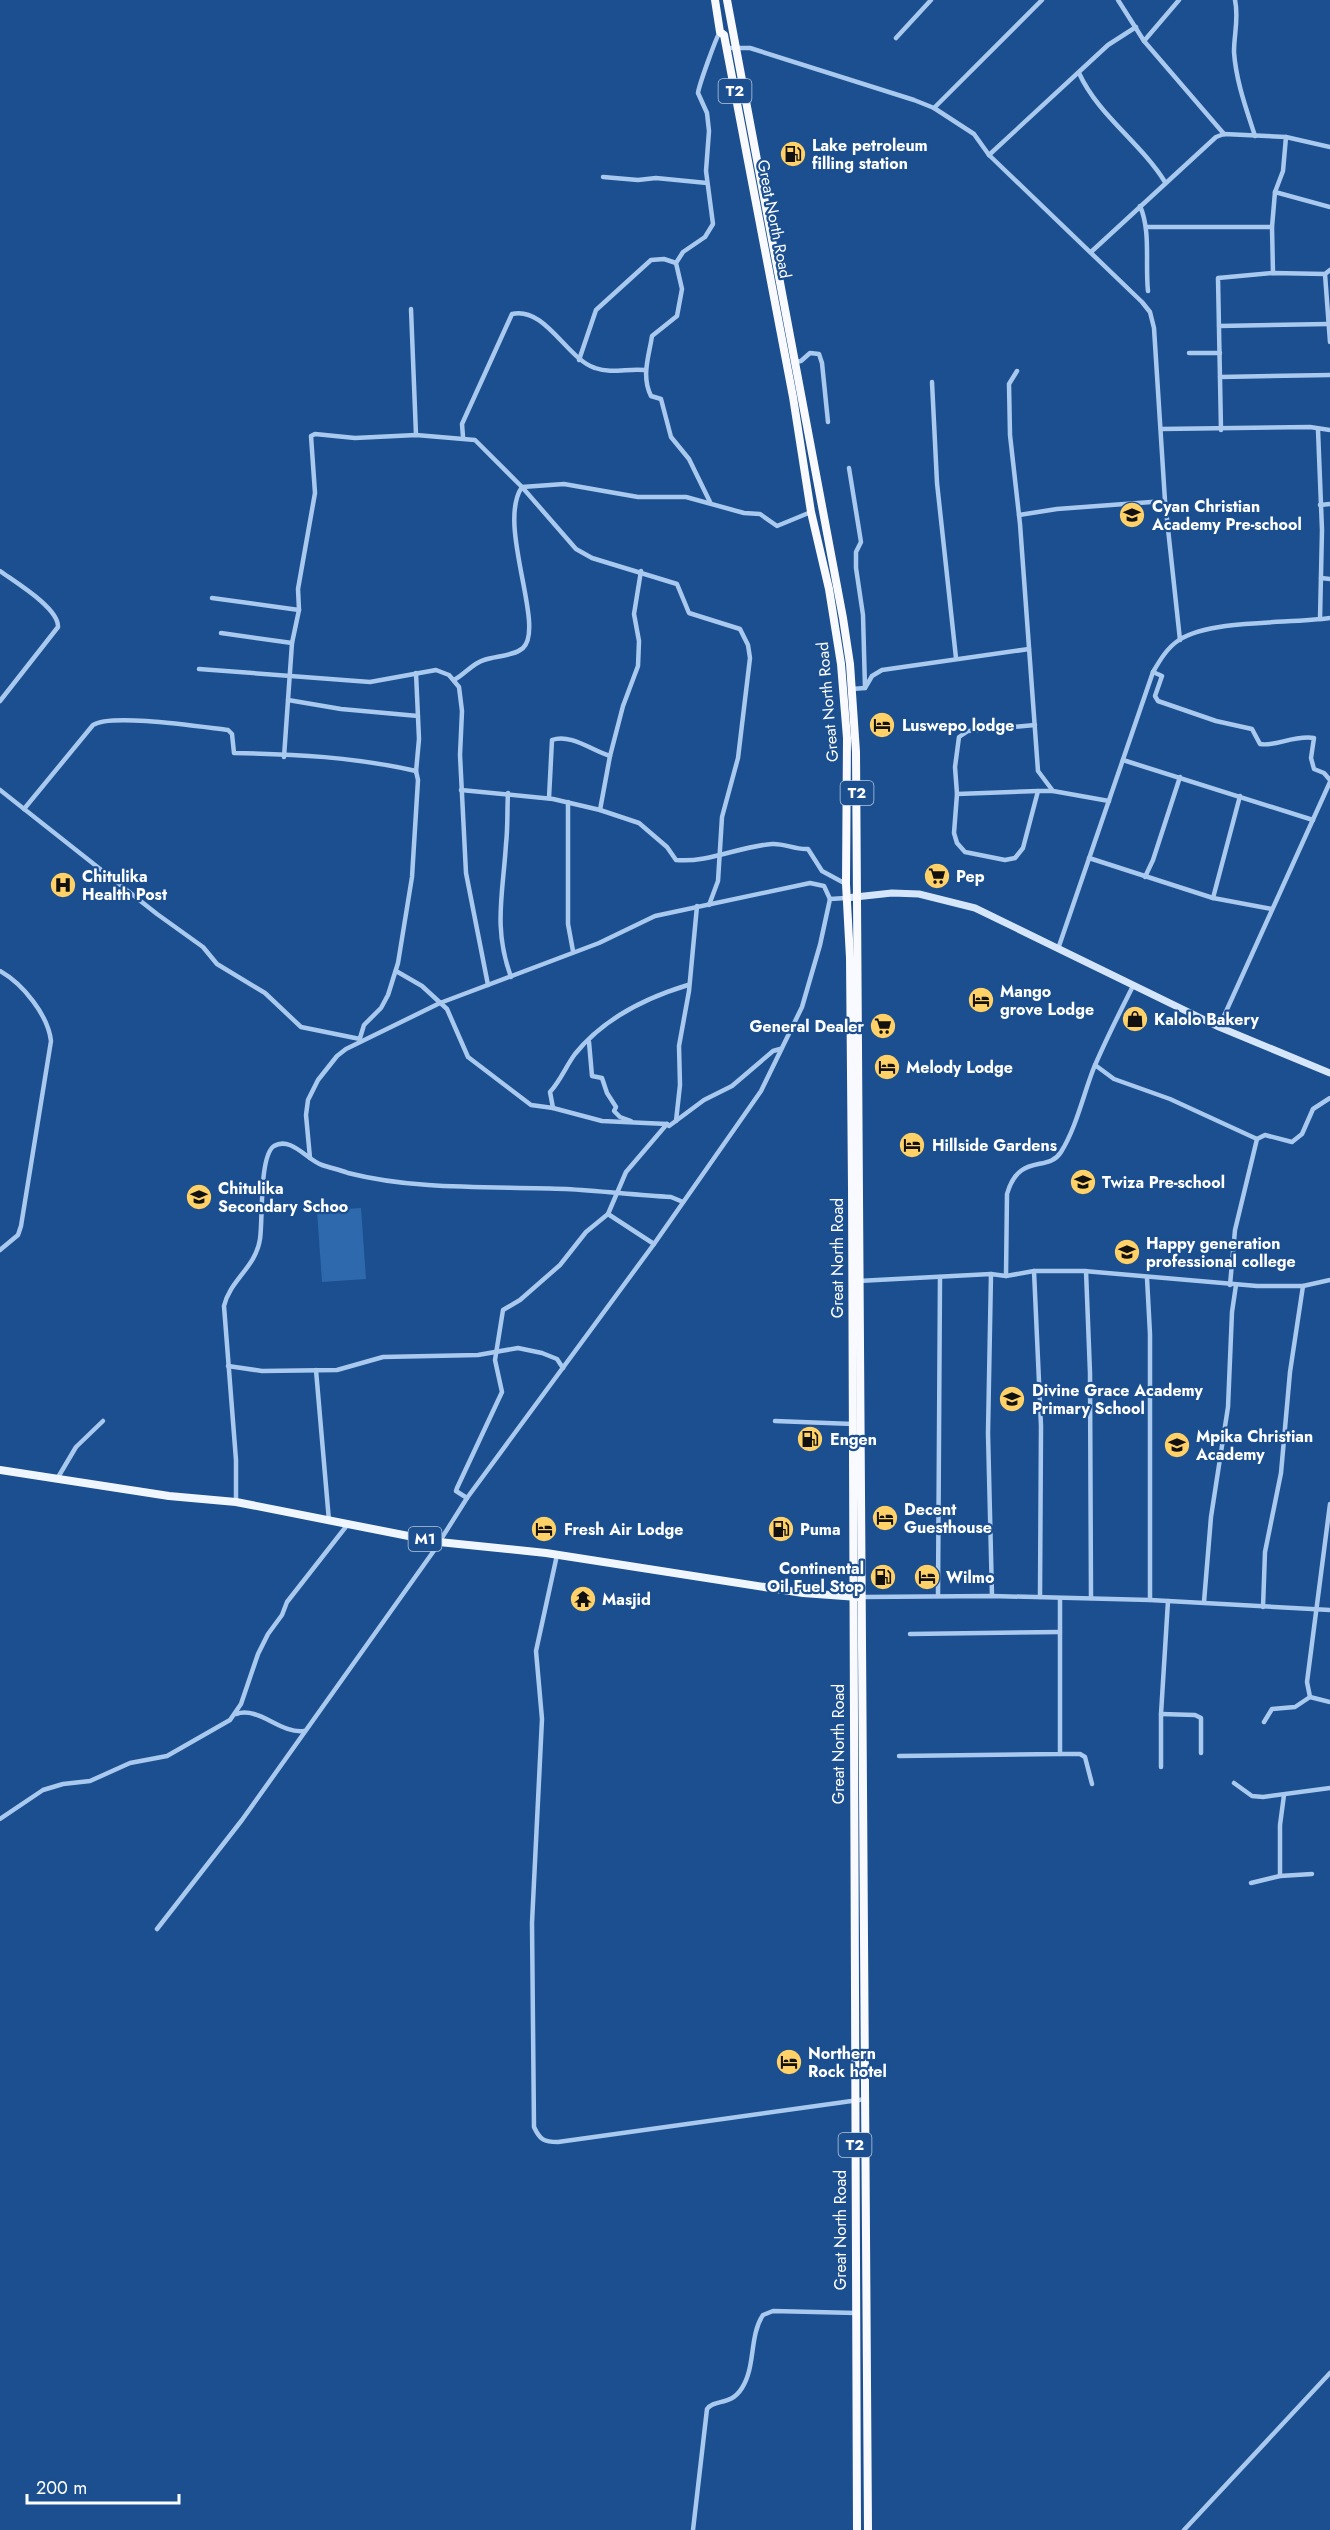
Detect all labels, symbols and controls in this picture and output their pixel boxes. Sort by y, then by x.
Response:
road number: T2 [718,79,752,103]
place label: Lake petroleum filling station [812,134,928,175]
fuel station icon: Lake petroleum filling station [778,139,808,169]
street label: Great North Road [752,158,797,280]
place label: Cyan Christian Academy Pre-school [1151,495,1302,536]
school or university icon: Cyan Christian Academy Pre-school [1117,500,1147,530]
street label: Great North Road [811,641,844,763]
hotel icon: Luswepo lodge [867,710,897,740]
place label: Luswepo lodge [902,714,1014,737]
road number: T2 [840,781,874,805]
supermarket icon: Pep [922,861,952,891]
place label: Chitulika Health Post [82,865,168,906]
place label: Pep [956,865,985,888]
hospital icon: Chitulika Health Post [48,870,78,900]
place label: Mango grove Lodge [1000,980,1094,1021]
hotel icon: Mango grove Lodge [966,985,996,1015]
shop icon: Kalolo Bakery [1120,1004,1150,1034]
place label: Kalolo Bakery [1154,1008,1260,1031]
supermarket icon: General Dealer [868,1011,898,1041]
place label: General Dealer [750,1015,864,1038]
hotel icon: Melody Lodge [872,1052,902,1082]
place label: Melody Lodge [906,1056,1013,1079]
hotel icon: Hillside Gardens [897,1130,927,1160]
place label: Hillside Gardens [932,1134,1057,1157]
school or university icon: Twiza Pre-school [1068,1167,1098,1197]
place label: Twiza Pre-school [1102,1171,1225,1194]
place label: Chitulika Secondary Schoo [218,1177,348,1218]
school or university icon: Chitulika Secondary Schoo [184,1182,214,1212]
street label: Great North Road [826,1198,849,1318]
place label: Happy generation professional college [1146,1232,1296,1273]
school or university icon: Happy generation professional college [1112,1237,1142,1267]
place label: Divine Grace Academy Primary School [1032,1379,1204,1420]
school or university icon: Divine Grace Academy Primary School [997,1384,1027,1414]
fuel station icon: Engen [795,1424,825,1454]
place label: Mpika Christian Academy [1195,1425,1313,1466]
place label: Engen [830,1428,877,1451]
school or university icon: Mpika Christian Academy [1162,1430,1192,1460]
place label: Decent Guesthouse [904,1498,992,1539]
hotel icon: Decent Guesthouse [870,1503,900,1533]
hotel icon: Fresh Air Lodge [529,1514,559,1544]
fuel station icon: Puma [766,1514,796,1544]
place label: Fresh Air Lodge [564,1518,683,1541]
place label: Puma [800,1518,841,1541]
road number: M1 [408,1527,442,1551]
place label: Continental Oil Fuel Stop [767,1557,864,1598]
fuel station icon: Continental Oil Fuel Stop [868,1562,898,1592]
hotel icon: Wilmo [912,1562,942,1592]
place label: Wilmo [946,1566,994,1589]
temple icon: Masjid [568,1584,598,1614]
place label: Masjid [602,1588,651,1611]
street label: Great North Road [827,1684,850,1804]
place label: Northern Rock hotel [808,2042,887,2083]
hotel icon: Northern Rock hotel [774,2047,804,2077]
road number: T2 [838,2133,872,2157]
street label: Great North Road [829,2170,852,2290]
scale bar [27,2467,178,2505]
text: 200 m [36,2475,87,2501]

